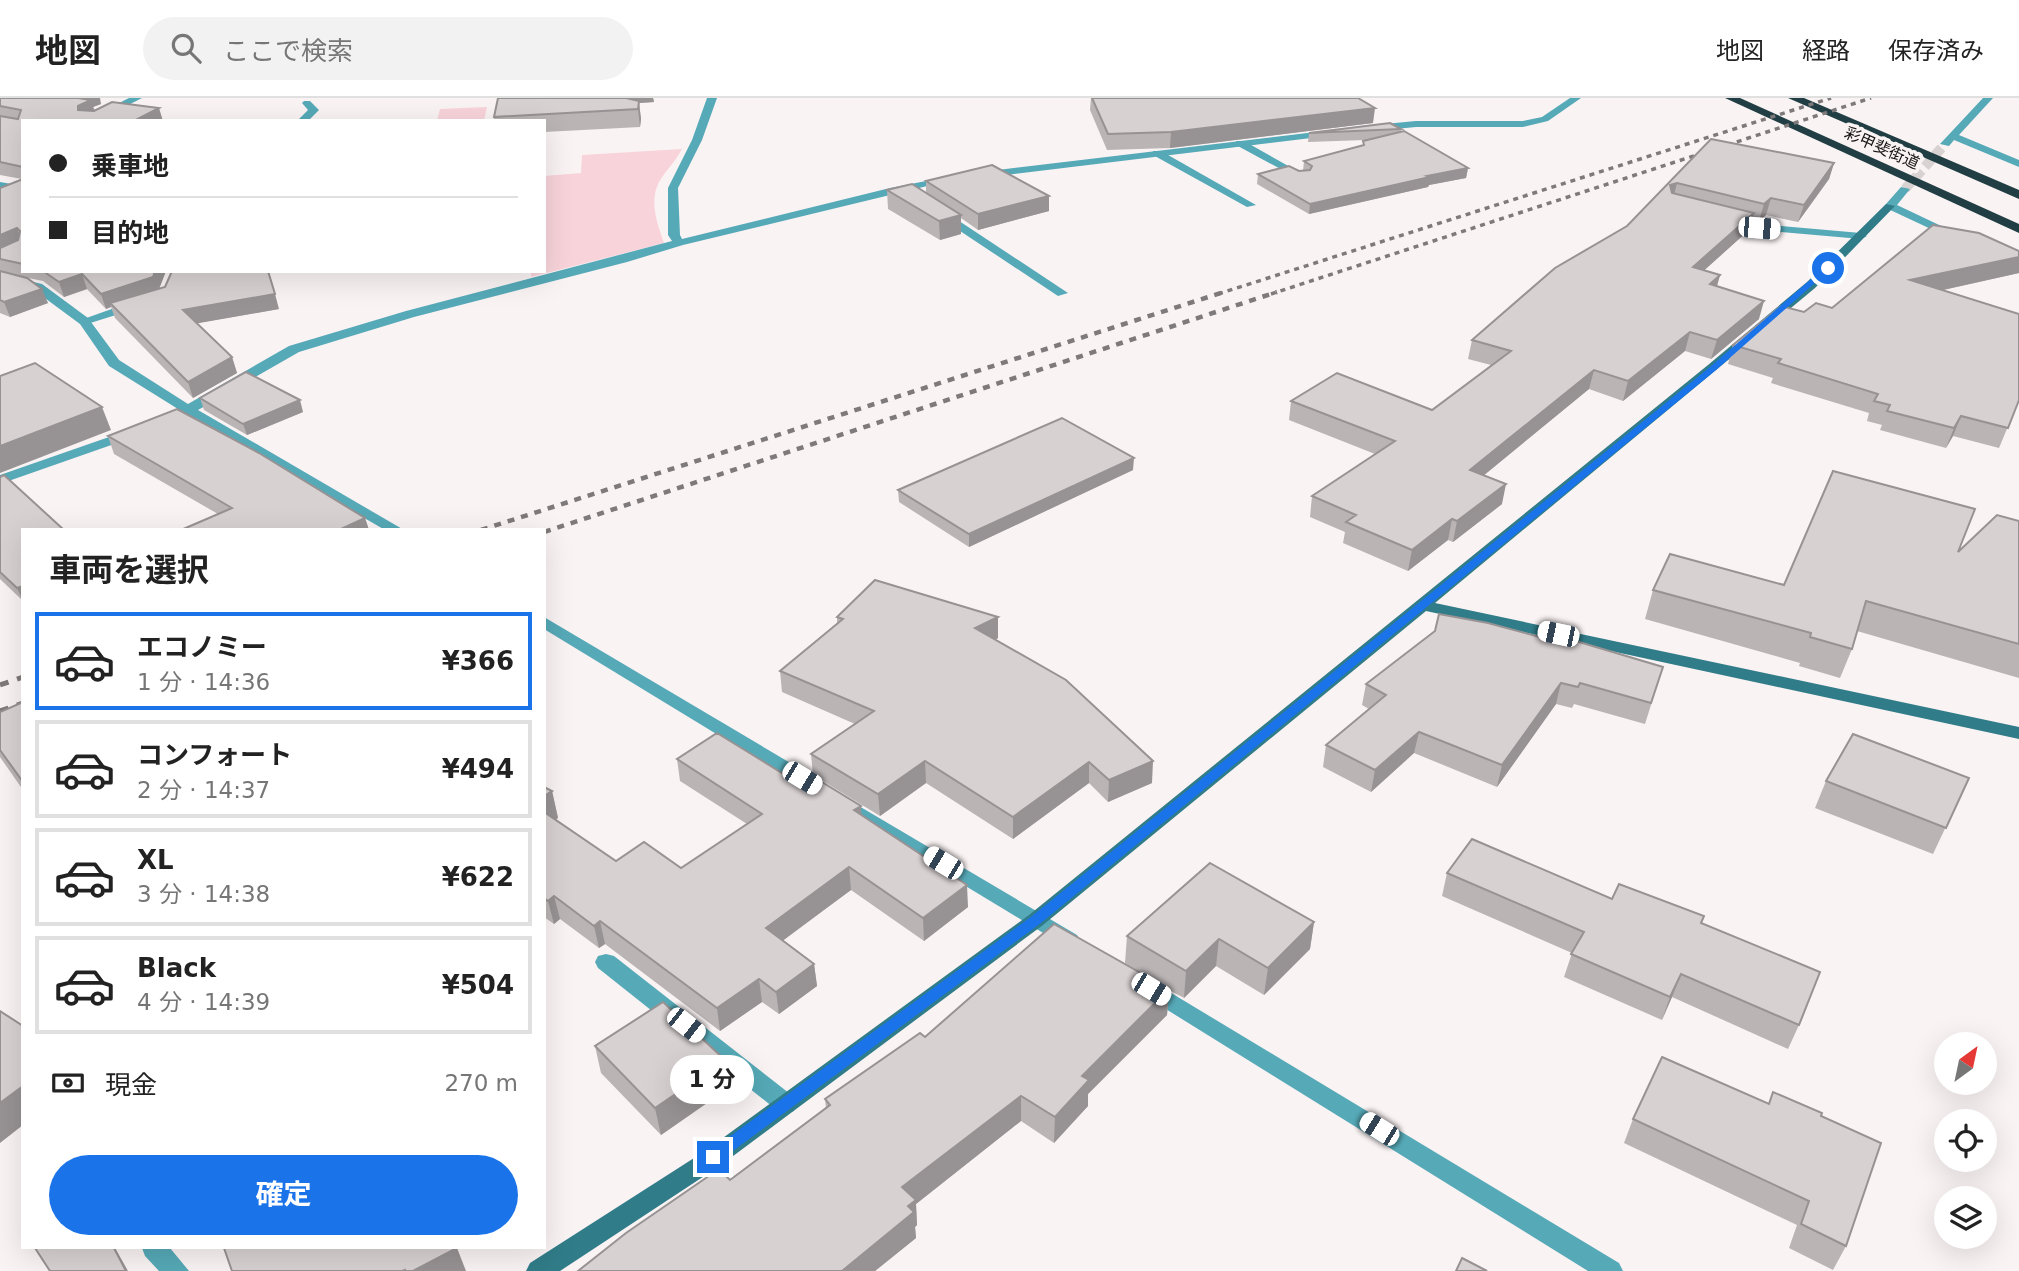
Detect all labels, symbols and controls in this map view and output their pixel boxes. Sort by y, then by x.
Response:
search box [143,17,633,80]
icon: search [167,29,205,67]
text: 地図 [35,31,101,70]
text: ここで検索 [223,36,353,66]
text: 地図 [1716,37,1764,65]
text: 経路 [1802,37,1850,65]
text: 保存済み [1888,37,1984,65]
street label: 彩甲斐街道 [1842,123,1922,173]
text: 乗車地 [91,151,169,181]
car [1738,216,1781,240]
text: 目的地 [91,218,169,248]
route start [1812,252,1844,284]
text: 車両を選択 [49,551,209,589]
car [1536,619,1581,649]
icon: car [53,630,116,693]
text: エコノミー [137,632,267,662]
text: ¥366 [442,646,514,676]
text: 1 分 · 14:36 [137,669,270,695]
icon: car [53,738,116,801]
text: コンフォート [137,740,292,770]
text: ¥494 [442,754,514,784]
car [779,758,826,798]
text: 2 分 · 14:37 [137,777,270,803]
car [920,843,967,883]
text: XL [137,845,174,875]
icon: car [53,846,116,909]
text: ¥622 [442,862,514,892]
text: 3 分 · 14:38 [137,881,270,907]
text: Black [137,953,216,983]
icon: car [53,954,116,1017]
car [1128,969,1175,1009]
text: ¥504 [442,970,514,1000]
text: 4 分 · 14:39 [137,989,270,1015]
car [663,1004,710,1046]
north arrow [1934,1032,1997,1096]
map controls [1934,1032,1997,1249]
callout: 1 分 [671,1056,755,1104]
icon: cash [49,1064,87,1102]
text: 1 分 [688,1066,736,1092]
text: 現金 [105,1070,157,1100]
text: 270 m [444,1070,518,1096]
car [1356,1109,1403,1149]
button: locate [1934,1109,1997,1172]
route end [697,1141,729,1173]
button: 確定 [49,1155,518,1235]
button: layers [1934,1186,1997,1249]

